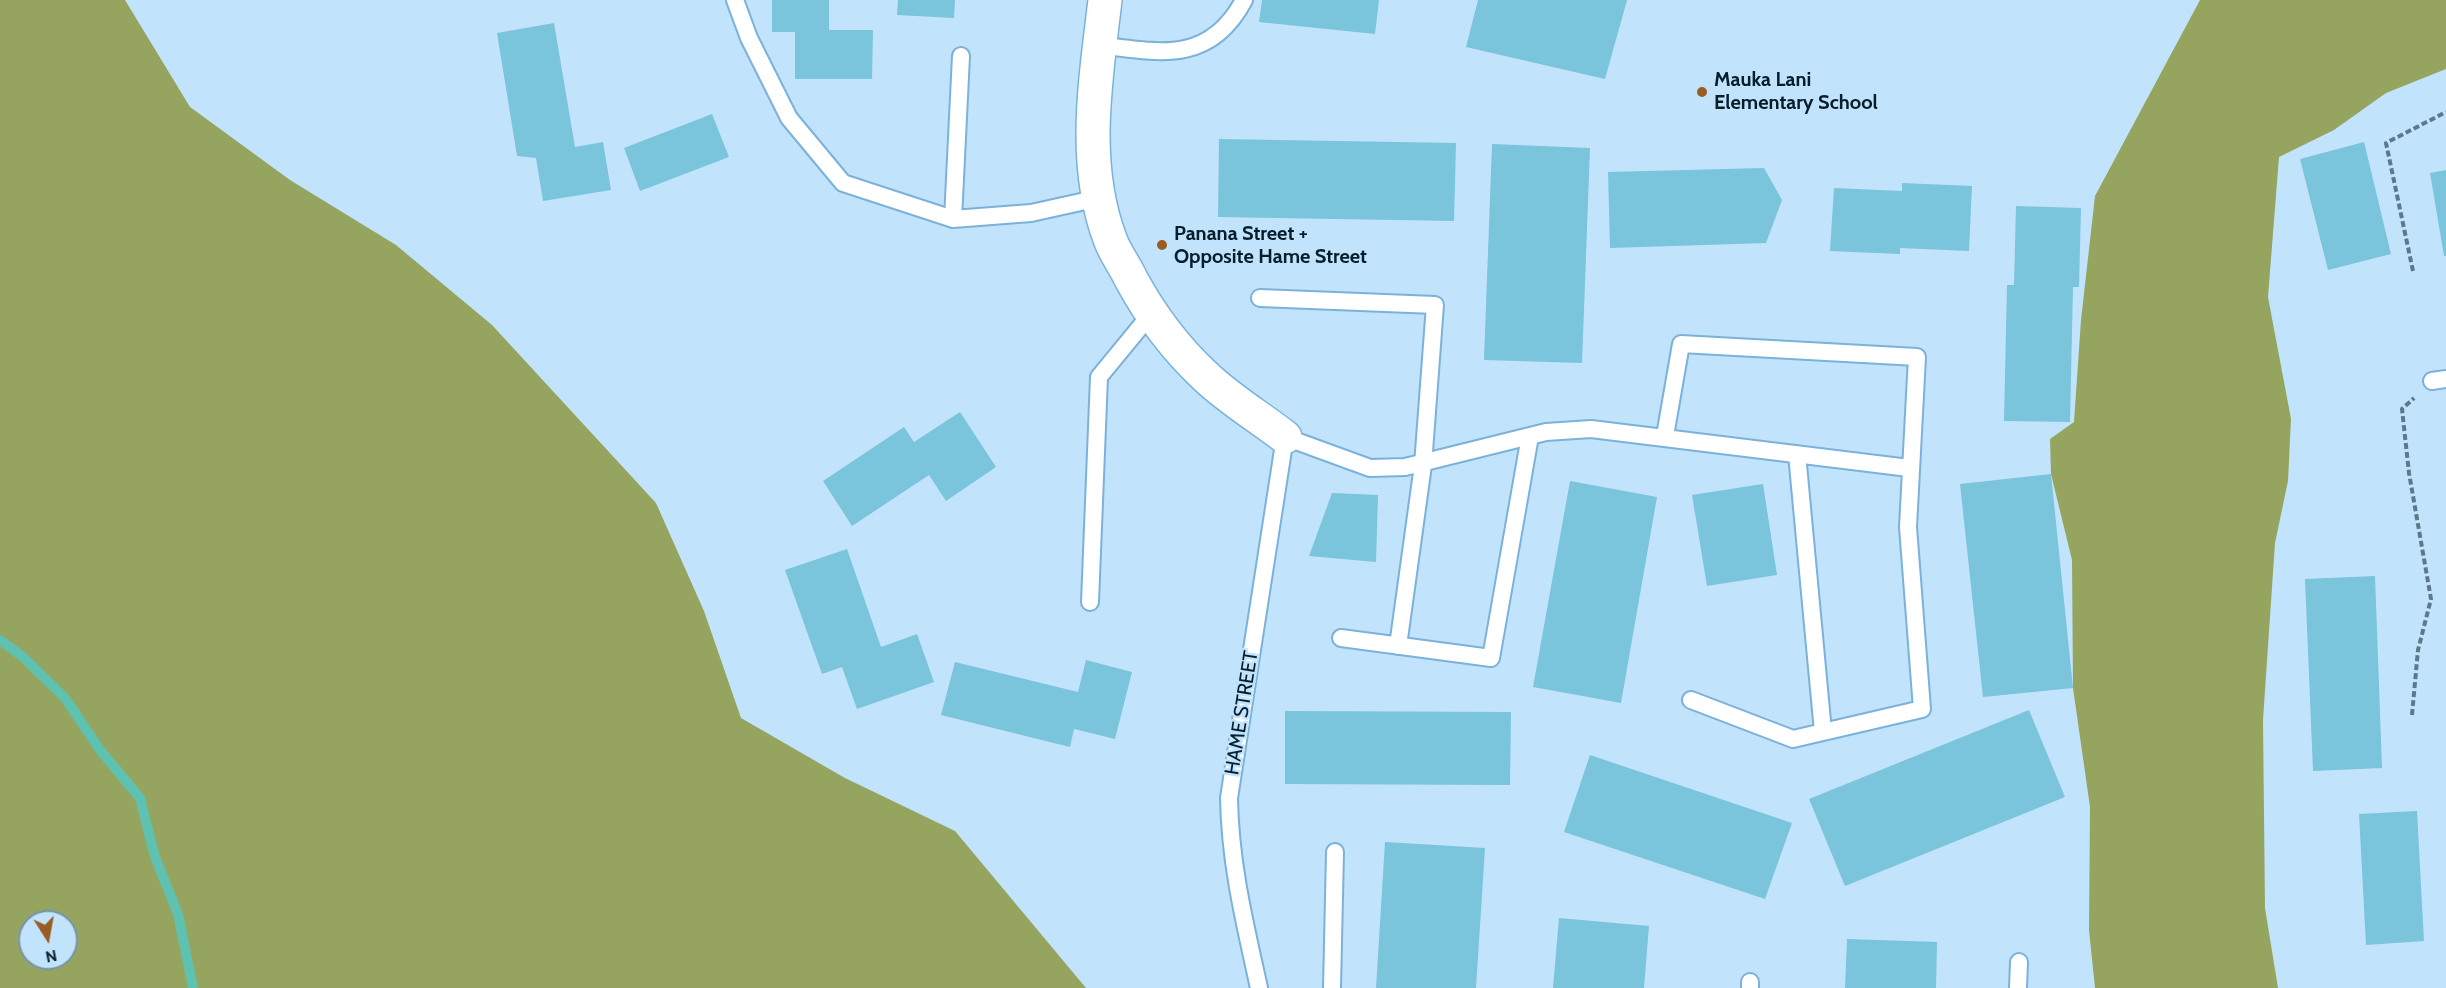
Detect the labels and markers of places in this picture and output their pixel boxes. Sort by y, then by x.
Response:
place label: Mauka Lani Elementary School [1714,68,1878,115]
marker: Mauka Lani Elementary School [1695,85,1709,99]
place label: Panana Street + Opposite Hame Street [1174,222,1367,269]
marker: Panana Street + Opposite Hame Street [1155,238,1169,252]

